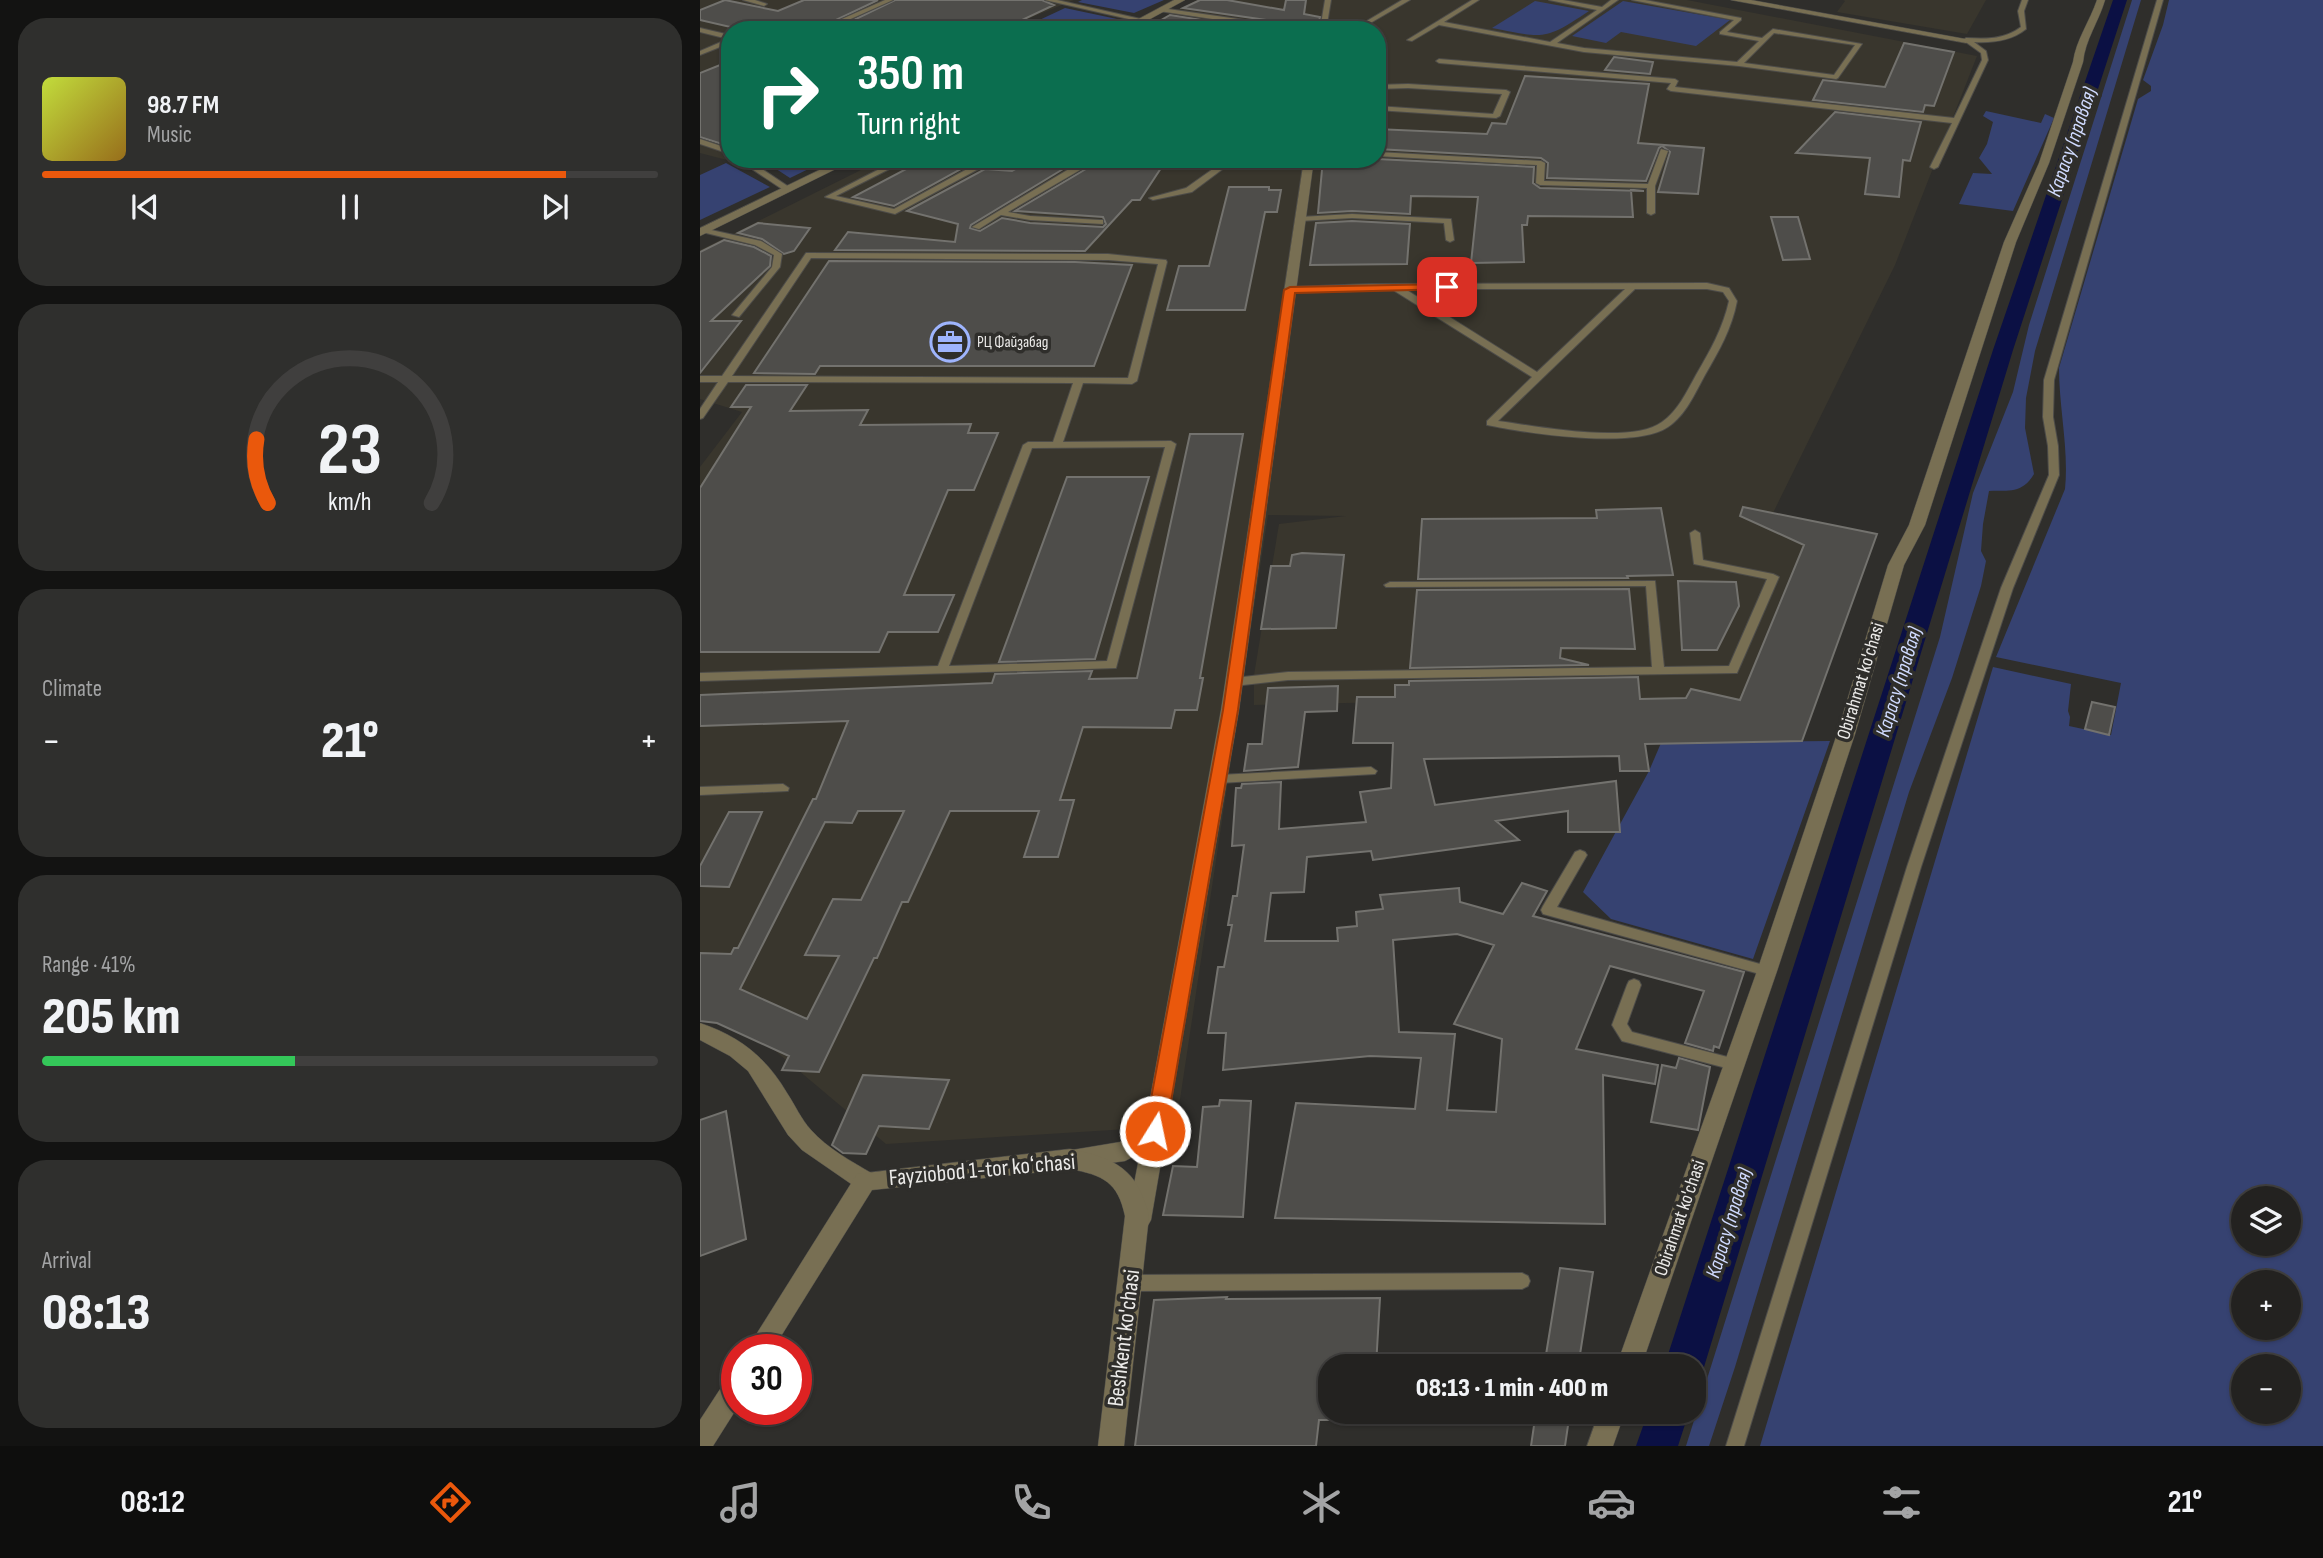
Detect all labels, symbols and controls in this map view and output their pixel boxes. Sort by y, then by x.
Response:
text: 350 m [857,45,964,104]
icon: right [742,49,833,140]
water label: Карасу (правая) [2042,84,2103,200]
text: 98.7 FM [147,90,219,121]
text: Turn right [857,105,961,144]
text: Music [147,121,192,149]
icon: previous [126,188,164,226]
icon: pause [331,188,369,226]
icon: next [536,188,574,226]
pin [1417,257,1477,317]
icon: arrive [1428,268,1466,306]
office icon: РЦ Файзабад [929,321,971,363]
place label: РЦ Файзабад [977,333,1048,352]
text: 23 [318,408,382,496]
text: km/h [328,487,372,518]
street label: Obirahmat ko'chasi [1832,620,1890,742]
water label: Карасу (правая) [1870,623,1928,740]
text: Climate [42,675,102,703]
text: 21° [321,710,379,773]
text: − [42,719,61,764]
text: + [639,719,658,764]
text: Range · 41% [42,951,136,979]
text: 205 km [42,986,180,1049]
position arrow [1118,1094,1192,1168]
street label: Fayziobod 1-tor koʻchasi [888,1148,1076,1192]
street label: Obirahmat ko'chasi [1649,1157,1711,1279]
water label: Карасу (правая) [1700,1164,1758,1281]
map controls [2231,1186,2301,1424]
button: layers [2231,1186,2301,1256]
text: Arrival [42,1247,91,1275]
street label: Beshkent ko'chasi [1102,1268,1146,1408]
button: + [2231,1270,2301,1340]
text: 08:13 [42,1282,151,1345]
speed limit sign: 30 [721,1334,812,1425]
button: − [2231,1354,2301,1424]
text: 08:13 · 1 min · 400 m [1416,1373,1608,1404]
icon: directions [426,1478,475,1527]
icon: music [716,1478,765,1527]
icon: phone [1007,1478,1056,1527]
icon: climate [1297,1478,1346,1527]
icon: car [1587,1478,1636,1527]
icon: filters [1877,1478,1926,1527]
text: 08:12 [121,1483,185,1522]
text: 21° [2168,1483,2202,1522]

